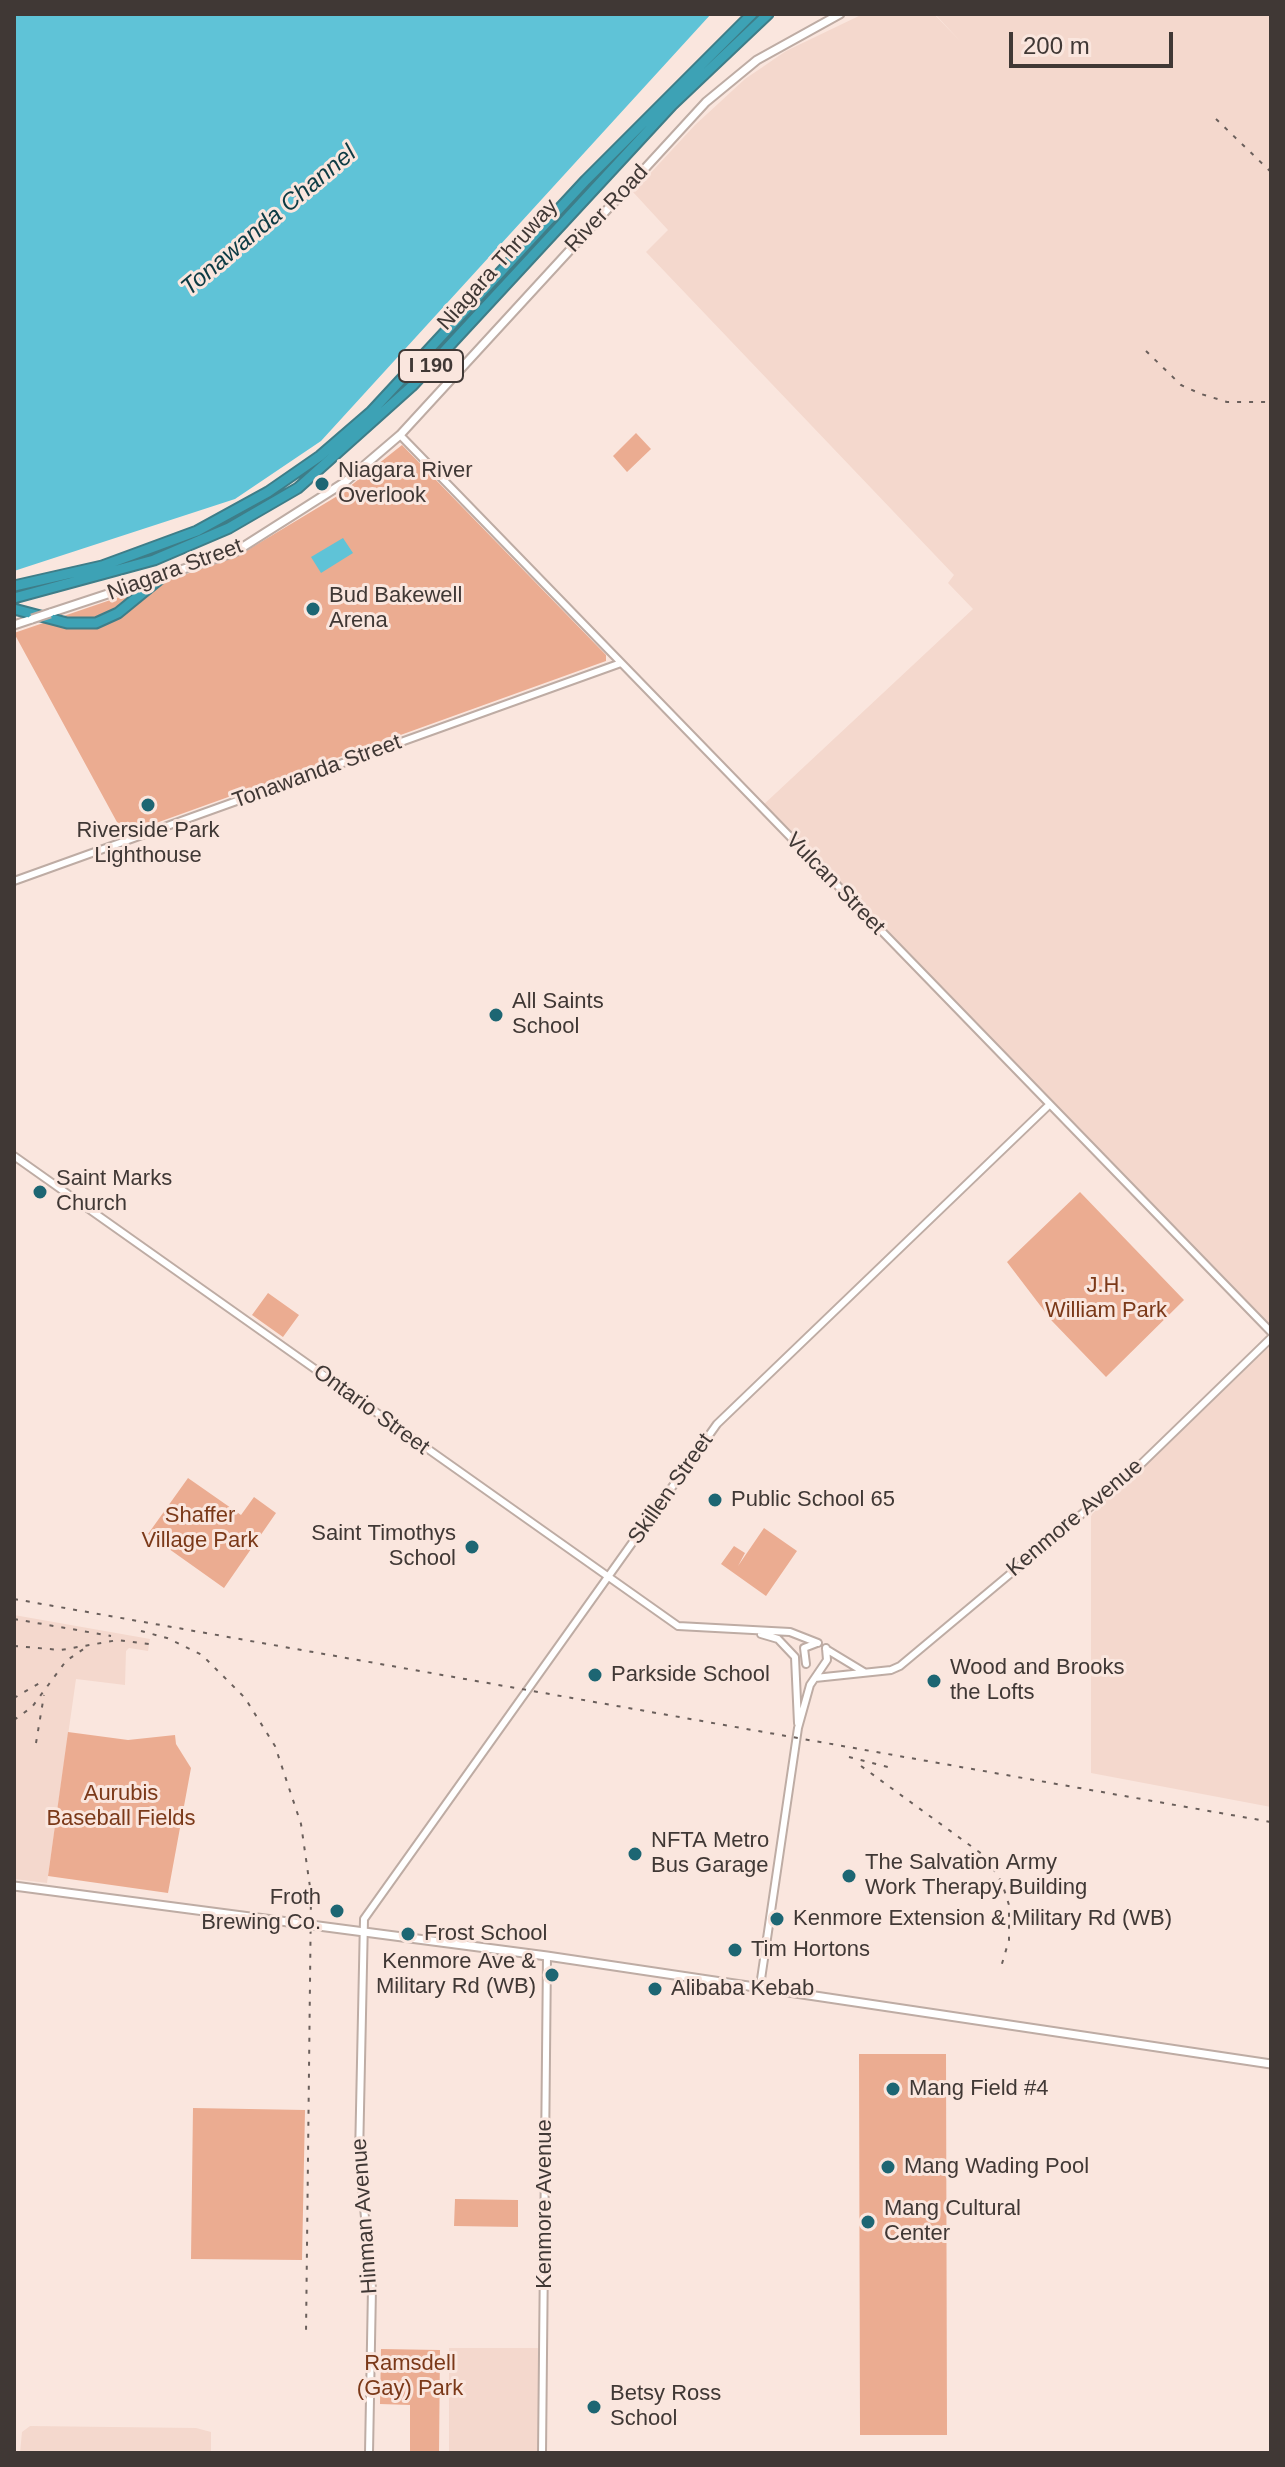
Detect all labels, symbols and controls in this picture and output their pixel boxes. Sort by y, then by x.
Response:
scale bar [1013,16,1177,66]
text: 200 m [1023,32,1090,59]
water label: Tonawanda Channel [176,139,362,303]
street label: River Road [560,160,654,258]
street label: Niagara Thruway [432,194,564,336]
road number: I 190 [399,350,463,382]
place label: Niagara River Overlook [338,458,472,510]
marker: Niagara River Overlook [313,475,331,493]
street label: Niagara Street [104,533,246,607]
place label: Bud Bakewell Arena [329,583,462,634]
marker: Bud Bakewell Arena [304,600,322,618]
street label: Tonawanda Street [229,729,405,815]
marker: Riverside Park Lighthouse [139,796,157,814]
place label: Riverside Park Lighthouse [76,818,220,870]
street label: Vulcan Street [780,828,890,940]
place label: All Saints School [512,989,604,1040]
marker: All Saints School [487,1006,505,1024]
place label: Saint Marks Church [56,1166,172,1218]
marker: Saint Marks Church [31,1183,49,1201]
park label: J.H. William Park [1045,1273,1167,1324]
street label: Ontario Street [308,1359,434,1461]
street label: Skillen Street [623,1428,719,1550]
street label: Kenmore Avenue [1002,1453,1148,1583]
place label: Public School 65 [731,1487,895,1513]
marker: Public School 65 [706,1491,724,1509]
park label: Shaffer Village Park [142,1503,258,1554]
place label: Saint Timothys School [311,1521,456,1572]
marker: Saint Timothys School [463,1538,481,1556]
place label: Wood and Brooks the Lofts [950,1655,1124,1706]
place label: Parkside School [611,1662,770,1688]
marker: Parkside School [586,1666,604,1684]
marker: Wood and Brooks the Lofts [925,1672,943,1690]
park label: Aurubis Baseball Fields [46,1781,196,1832]
place label: NFTA Metro Bus Garage [651,1828,769,1880]
marker: NFTA Metro Bus Garage [626,1845,644,1863]
place label: The Salvation Army Work Therapy Building [865,1850,1087,1902]
marker: The Salvation Army Work Therapy Building [840,1867,858,1885]
place label: Froth Brewing Co. [201,1885,321,1936]
marker: Froth Brewing Co. [328,1902,346,1920]
place label: Kenmore Extension & Military Rd (WB) [793,1906,1172,1932]
marker: Kenmore Extension & Military Rd (WB) [768,1910,786,1928]
place label: Frost School [424,1921,547,1947]
marker: Frost School [399,1925,417,1943]
place label: Tim Hortons [751,1937,870,1963]
marker: Tim Hortons [726,1941,744,1959]
place label: Kenmore Ave & Military Rd (WB) [376,1949,536,2000]
marker: Kenmore Ave & Military Rd (WB) [543,1966,561,1984]
place label: Alibaba Kebab [671,1976,814,2002]
marker: Alibaba Kebab [646,1980,664,1998]
place label: Mang Field #4 [909,2076,1048,2102]
marker: Mang Field #4 [884,2080,902,2098]
street label: Kenmore Avenue [532,2119,558,2289]
street label: Hinman Avenue [346,2137,384,2295]
place label: Mang Wading Pool [904,2154,1089,2180]
marker: Mang Wading Pool [879,2158,897,2176]
place label: Mang Cultural Center [884,2196,1021,2248]
marker: Mang Cultural Center [859,2213,877,2231]
park label: Ramsdell (Gay) Park [357,2351,463,2402]
place label: Betsy Ross School [610,2381,721,2432]
marker: Betsy Ross School [585,2398,603,2416]

